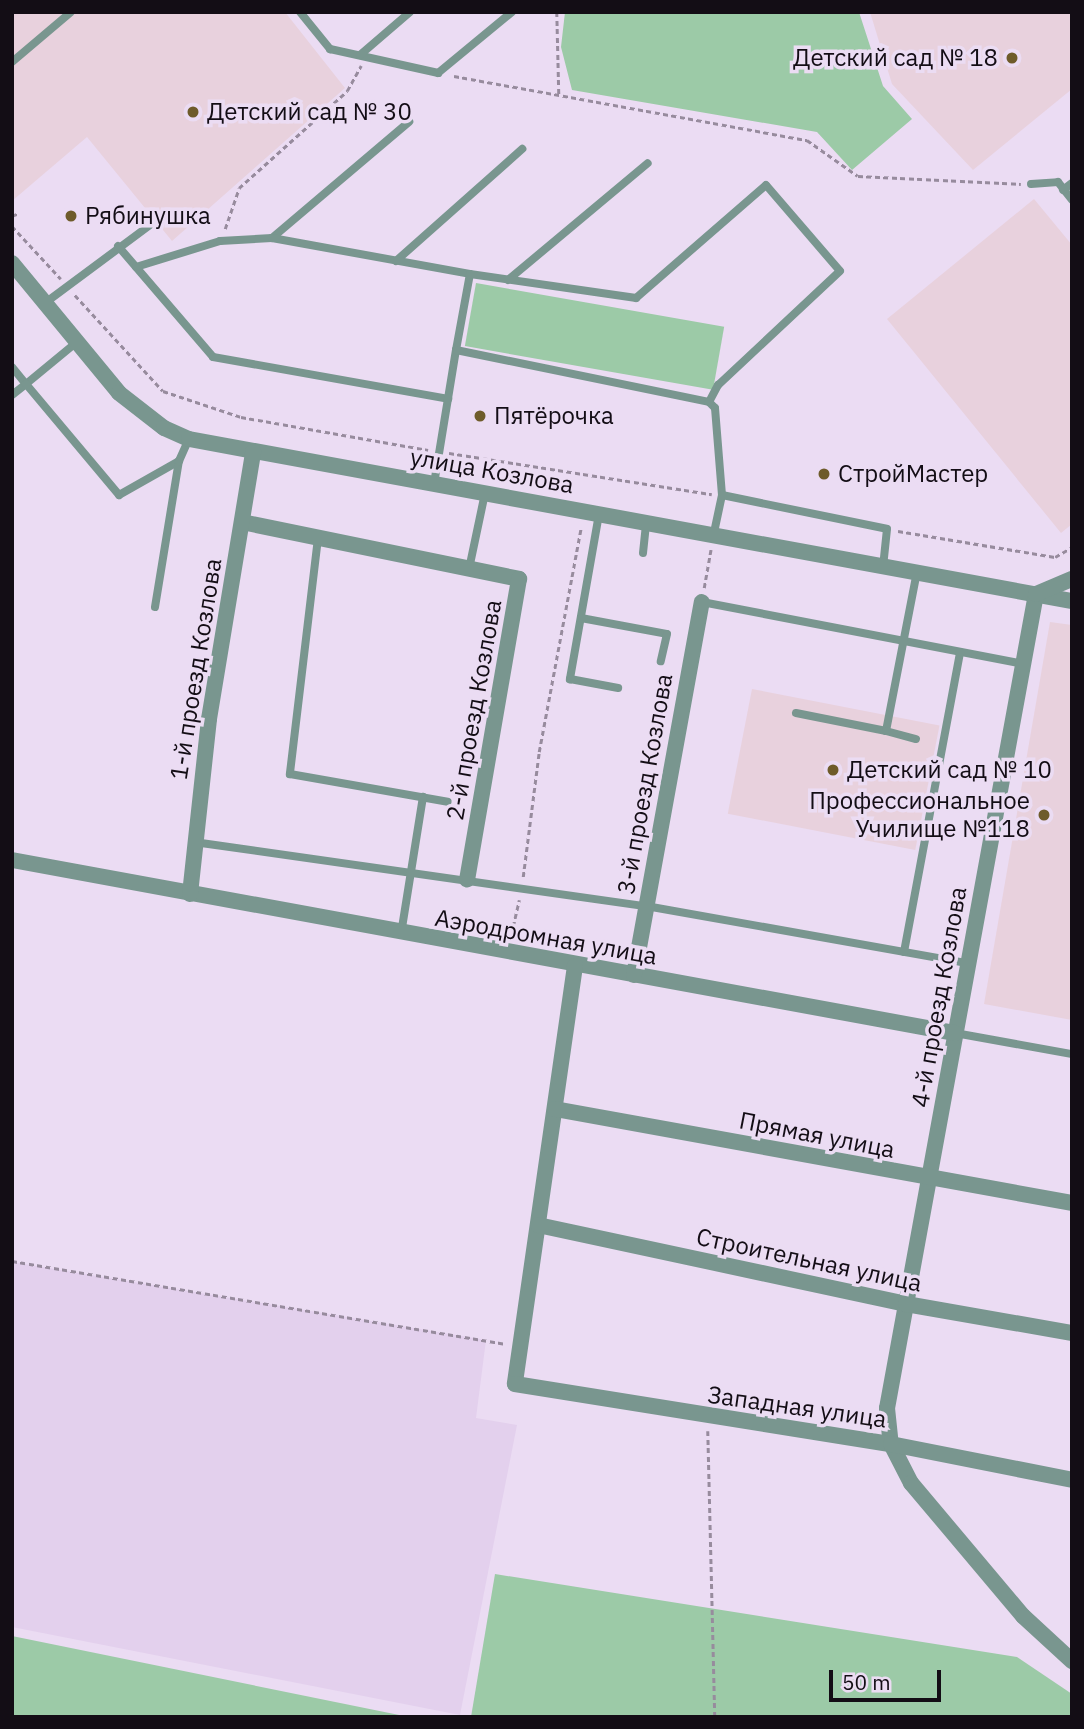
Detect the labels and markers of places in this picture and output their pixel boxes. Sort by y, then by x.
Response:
place label: Детский сад № 18 [793,44,998,72]
marker: Детский сад № 18 [1004,50,1020,66]
place label: Детский сад № 30 [207,98,412,126]
marker: Детский сад № 30 [185,104,201,120]
place label: Рябинушка [85,202,211,230]
marker: Рябинушка [63,208,79,224]
place label: Пятёрочка [494,402,614,430]
marker: Пятёрочка [472,408,488,424]
place label: СтройМастер [838,460,988,488]
marker: СтройМастер [816,466,832,482]
place label: Детский сад № 10 [847,756,1052,784]
marker: Детский сад № 10 [825,762,841,778]
place label: Профессиональное Училище №118 [809,787,1030,843]
marker: Профессиональное Училище №118 [1036,807,1052,823]

